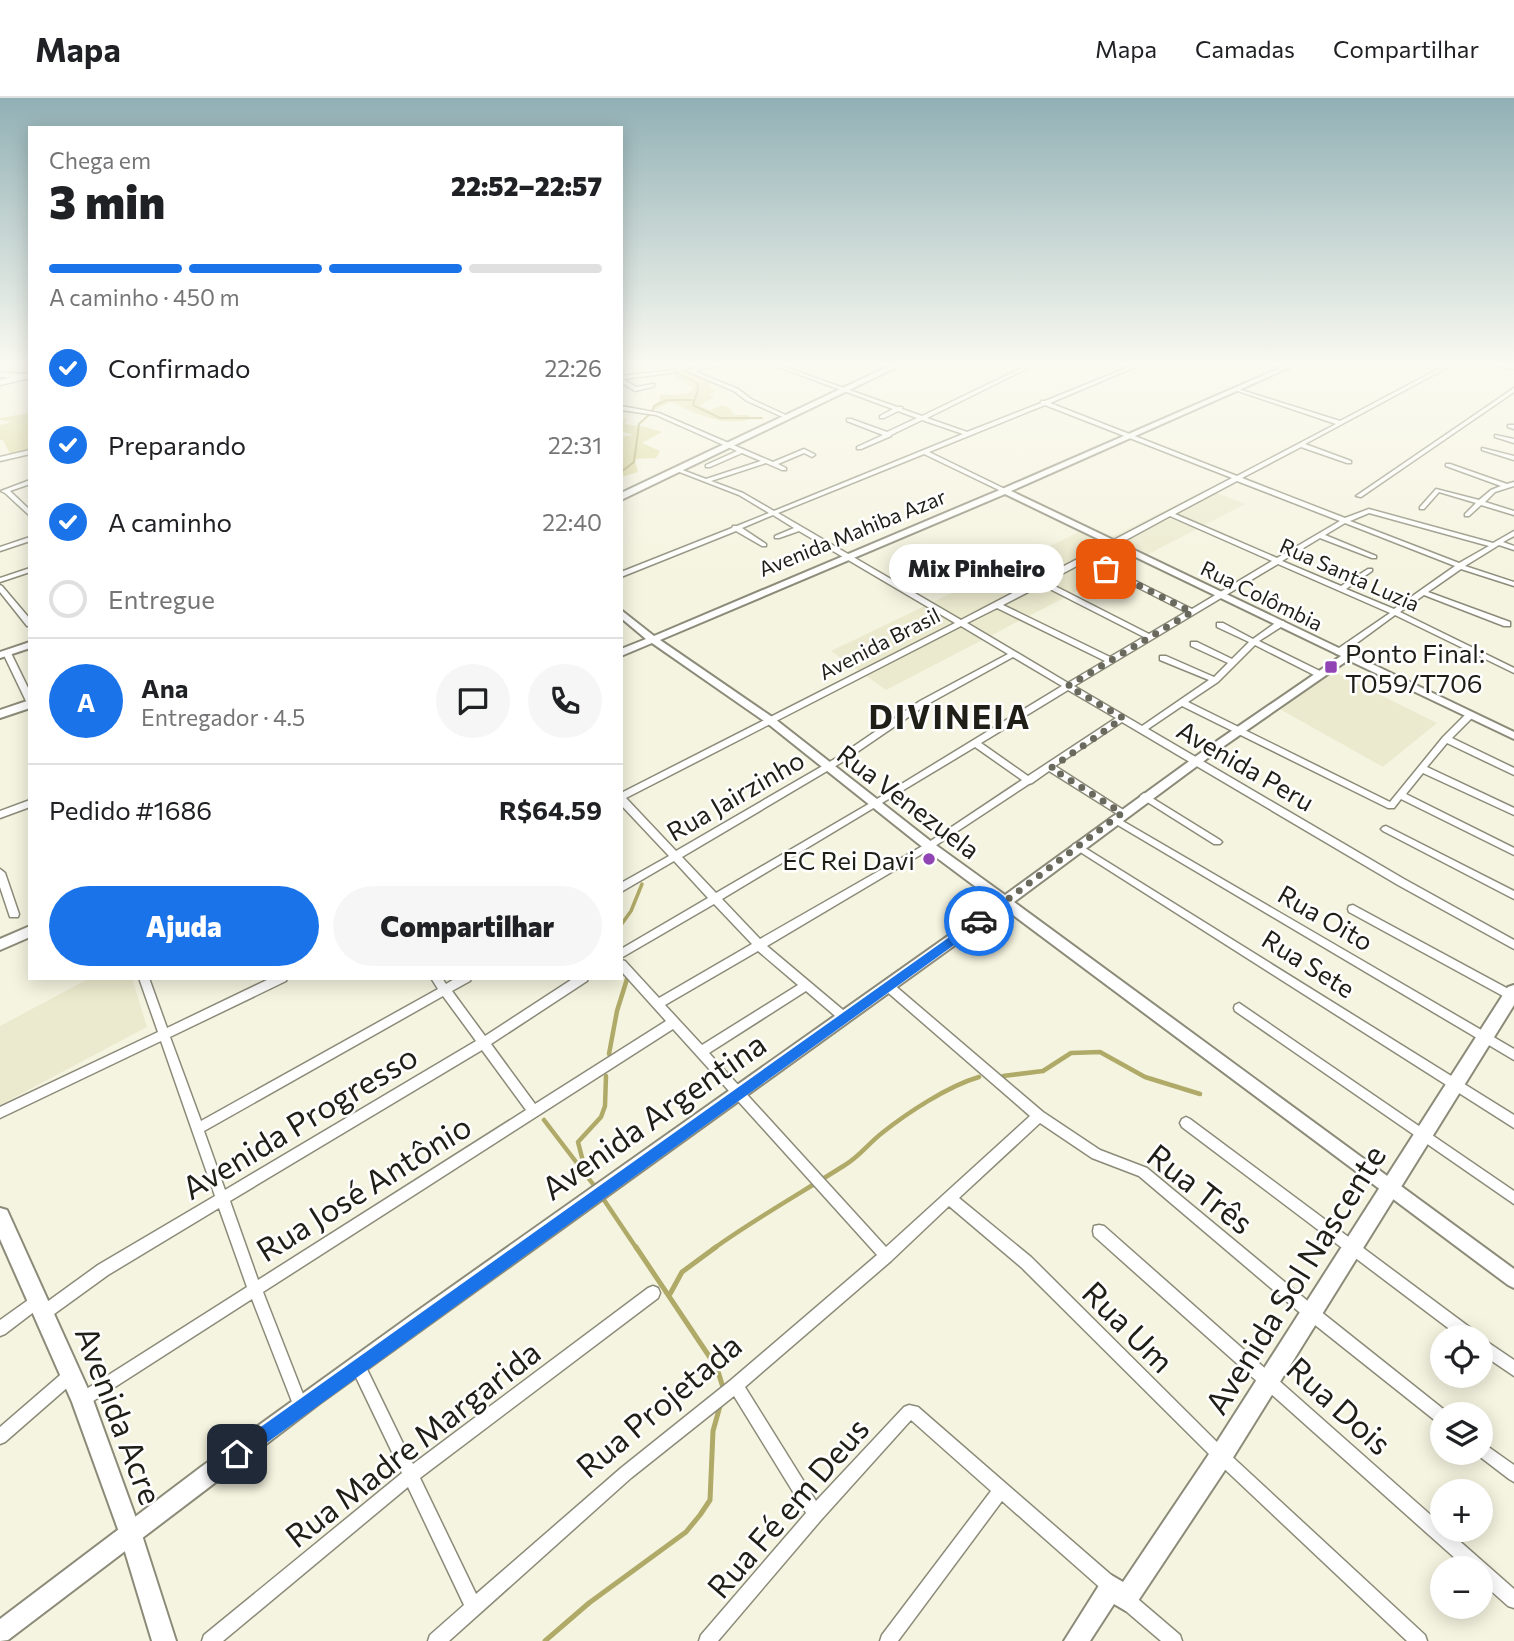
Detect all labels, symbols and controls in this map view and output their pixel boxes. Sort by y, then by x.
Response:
text: Mapa [35,28,121,69]
text: Mapa [1095,34,1157,63]
text: Camadas [1195,34,1295,63]
text: Compartilhar [1333,34,1479,63]
text: Chega em [49,146,151,174]
text: 22:52–22:57 [451,170,602,201]
text: 3 min [49,172,165,228]
text: A caminho · 450 m [49,283,239,311]
icon: check [49,349,87,387]
text: Confirmado [108,352,250,383]
text: 22:26 [544,354,602,382]
icon: check [49,426,87,464]
text: Preparando [108,429,246,460]
text: 22:31 [548,431,602,459]
street label: Avenida Mahiba Azar [755,483,949,581]
icon: check [49,503,87,541]
text: A caminho [108,506,232,537]
text: 22:40 [542,508,602,536]
street label: Rua Santa Luzia [1276,532,1424,616]
pin [1076,539,1136,599]
callout: Mix Pinheiro [889,545,1064,594]
icon: bag [1087,550,1125,588]
text: Mix Pinheiro [908,554,1045,582]
street label: Rua Colômbia [1197,555,1327,635]
text: Entregue [108,583,215,614]
street label: Avenida Brasil [814,602,944,684]
place label: Ponto Final: T059/T706 [1345,637,1485,698]
marker: Ponto Final: T059/T706 [1323,659,1339,675]
button: chat [436,664,510,738]
button: phone [528,664,602,738]
text: Ana [141,672,188,703]
text: A [77,686,95,717]
district label: DIVINEIA [869,695,1031,736]
text: Entregador · 4.5 [141,703,305,731]
street label: Avenida Peru [1172,713,1320,817]
street label: Rua Venezuela [832,737,986,865]
street label: Rua Jairzinho [661,743,809,847]
text: Pedido #1686 [49,794,212,825]
text: R$64.59 [499,794,602,825]
place label: EC Rei Davi [782,844,915,875]
marker: EC Rei Davi [921,851,937,867]
street label: Rua Oito [1273,877,1379,957]
button: Ajuda [49,886,319,966]
button: Compartilhar [333,886,602,966]
courier [944,886,1014,956]
icon: car [960,902,998,940]
street label: Rua Sete [1257,922,1361,1004]
street label: Avenida Argentina [533,1023,773,1207]
street label: Avenida Progresso [174,1035,424,1207]
street label: Rua José Antônio [248,1105,478,1269]
street label: Rua Três [1140,1134,1262,1242]
street label: Avenida Sol Nascente [1195,1137,1393,1421]
street label: Rua Um [1075,1272,1183,1380]
street label: Avenida Acre [68,1320,172,1510]
street label: Rua Projetada [567,1324,749,1486]
map controls [1430,1325,1493,1619]
button: locate [1430,1325,1493,1388]
street label: Rua Madre Margarida [276,1331,548,1555]
street label: Rua Dois [1279,1347,1401,1463]
button: layers [1430,1402,1493,1465]
street label: Rua Fé em Deus [698,1408,876,1606]
pin [207,1424,267,1484]
icon: home [218,1435,256,1473]
button: + [1430,1479,1493,1542]
button: − [1430,1556,1493,1619]

